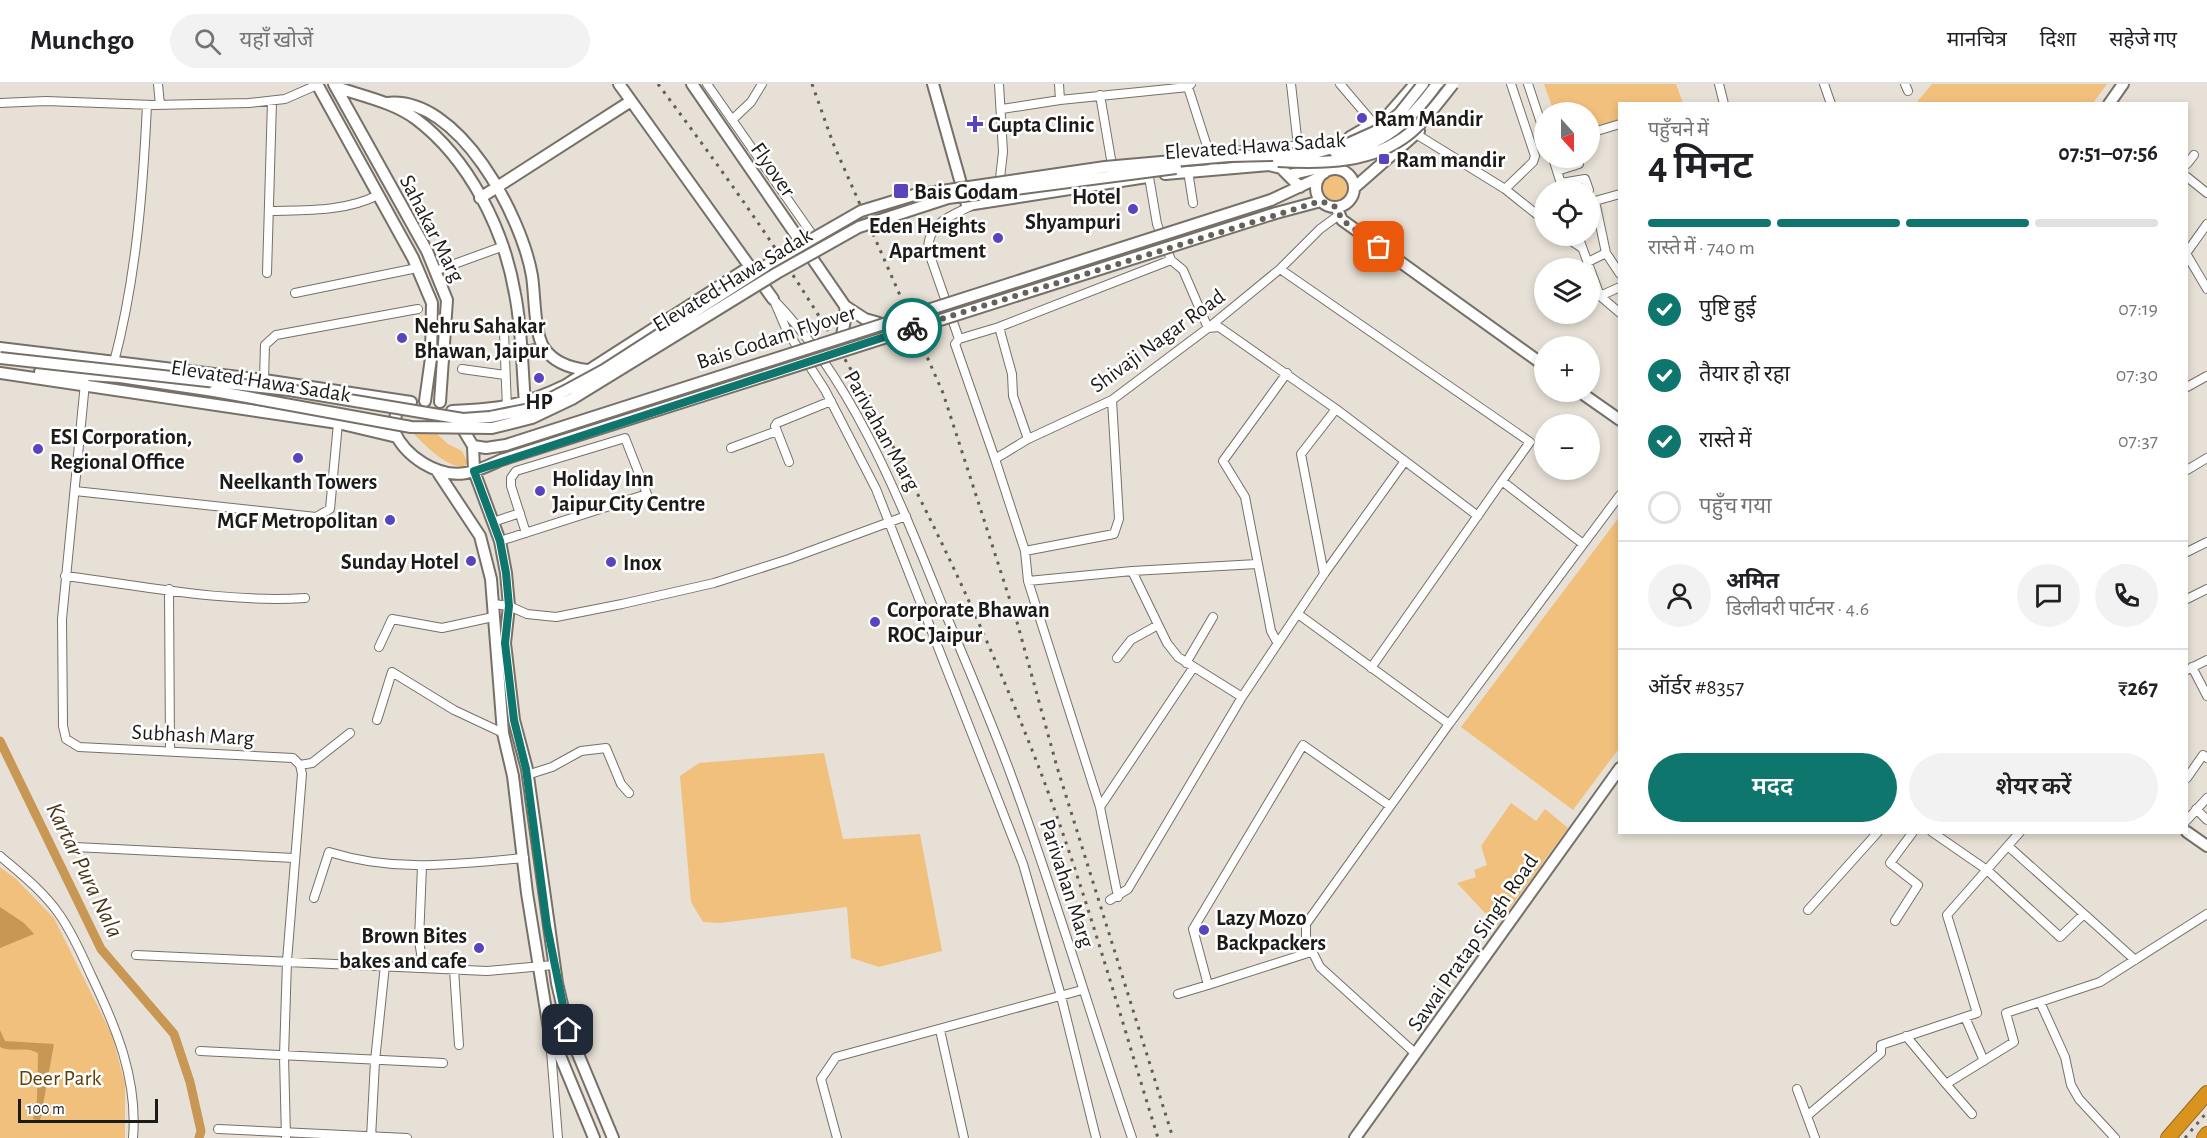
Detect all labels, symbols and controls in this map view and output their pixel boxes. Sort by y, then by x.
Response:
search box [170,14,590,68]
icon: search [191,25,224,58]
text: Munchgo [30,27,134,55]
text: यहाँ खोजें [239,29,313,51]
text: मानचित्र [1947,29,2007,50]
text: दिशा [2040,29,2076,50]
text: सहेजे गए [2109,29,2177,50]
north arrow [1534,102,1600,168]
map controls [1534,102,1600,480]
place label: Ram Mandir [1374,108,1483,130]
marker: Ram Mandir [1355,111,1369,125]
place label: Gupta Clinic [988,114,1094,136]
marker: Gupta Clinic [966,115,984,133]
text: पहुँचने में [1648,120,1709,140]
street label: Elevated Hawa Sadak [1164,129,1346,163]
street label: Flyover [747,138,800,201]
text: 07:51–07:56 [2058,142,2158,164]
text: 4 मिनट [1648,147,1753,186]
place label: Ram mandir [1396,149,1505,171]
marker: Ram mandir [1377,152,1391,166]
street label: Sahakar Marg [396,171,469,286]
button: locate [1534,180,1600,246]
place label: Bais Godam [914,181,1018,203]
marker: Bais Godam [892,182,910,200]
place label: Hotel Shyampuri [1025,186,1121,234]
marker: Hotel Shyampuri [1126,202,1140,216]
place label: Eden Heights Apartment [869,215,987,262]
pin [1353,221,1404,272]
street label: Elevated Hawa Sadak [649,224,816,336]
icon: bag [1362,230,1395,263]
marker: Eden Heights Apartment [991,231,1005,245]
text: रास्ते में · 740 m [1648,238,1755,258]
button: layers [1534,258,1600,324]
street label: Shivaji Nagar Road [1086,285,1229,397]
icon: check [1648,293,1681,326]
text: पुष्टि हुई [1699,297,1756,319]
courier [882,298,942,358]
text: 07:19 [2118,299,2158,319]
street label: Bais Godam Flyover [694,301,859,373]
icon: bike [896,312,929,345]
place label: Nehru Sahakar Bhawan, Jaipur [414,315,548,362]
marker: Nehru Sahakar Bhawan, Jaipur [395,331,409,345]
button: + [1534,336,1600,402]
street label: Elevated Hawa Sadak [169,356,352,406]
icon: check [1648,359,1681,392]
text: तैयार हो रहा [1699,363,1790,385]
text: 07:30 [2116,365,2158,385]
street label: Parivahan Marg [840,367,924,494]
marker: HP [532,371,546,385]
place label: HP [525,391,553,413]
button: − [1534,414,1600,480]
icon: check [1648,425,1681,458]
place label: ESI Corporation, Regional Office [50,426,192,473]
text: रास्ते में [1699,429,1752,451]
text: 07:37 [2118,431,2158,451]
marker: ESI Corporation, Regional Office [31,442,45,456]
marker: Neelkanth Towers [291,451,305,465]
place label: Holiday Inn Jaipur City Centre [552,468,705,516]
place label: Neelkanth Towers [219,471,377,493]
marker: Holiday Inn Jaipur City Centre [533,484,547,498]
text: पहुँच गया [1699,495,1772,517]
place label: MGF Metropolitan [217,510,378,532]
marker: MGF Metropolitan [383,513,397,527]
place label: Sunday Hotel [341,551,459,574]
place label: Inox [623,552,662,574]
marker: Sunday Hotel [464,554,478,568]
marker: Inox [604,555,618,569]
button: person [1648,564,1711,627]
button: chat [2017,564,2080,627]
button: phone [2095,564,2158,627]
text: अमित [1726,570,1779,592]
place label: Corporate Bhawan ROC Jaipur [887,599,1050,646]
text: डिलीवरी पार्टनर · 4.6 [1726,599,1869,619]
marker: Corporate Bhawan ROC Jaipur [868,615,882,629]
text: ऑर्डर #8357 [1648,676,1744,698]
text: ₹267 [2118,677,2158,699]
street label: Subhash Marg [131,721,255,749]
button: मदद [1648,753,1897,822]
button: शेयर करें [1909,753,2158,822]
water label: Kartar Pura Nala [41,799,127,942]
street label: Parivahan Marg [1036,816,1098,951]
street label: Sawai Pratap Singh Road [1404,850,1542,1035]
place label: Lazy Mozo Backpackers [1216,907,1326,954]
marker: Lazy Mozo Backpackers [1197,923,1211,937]
place label: Brown Bites bakes and cafe [339,925,467,972]
marker: Brown Bites bakes and cafe [472,941,486,955]
pin [542,1004,593,1055]
icon: home [551,1013,584,1046]
park label: Deer Park [18,1067,102,1089]
scale bar [18,1096,158,1124]
text: 100 m [27,1101,65,1117]

